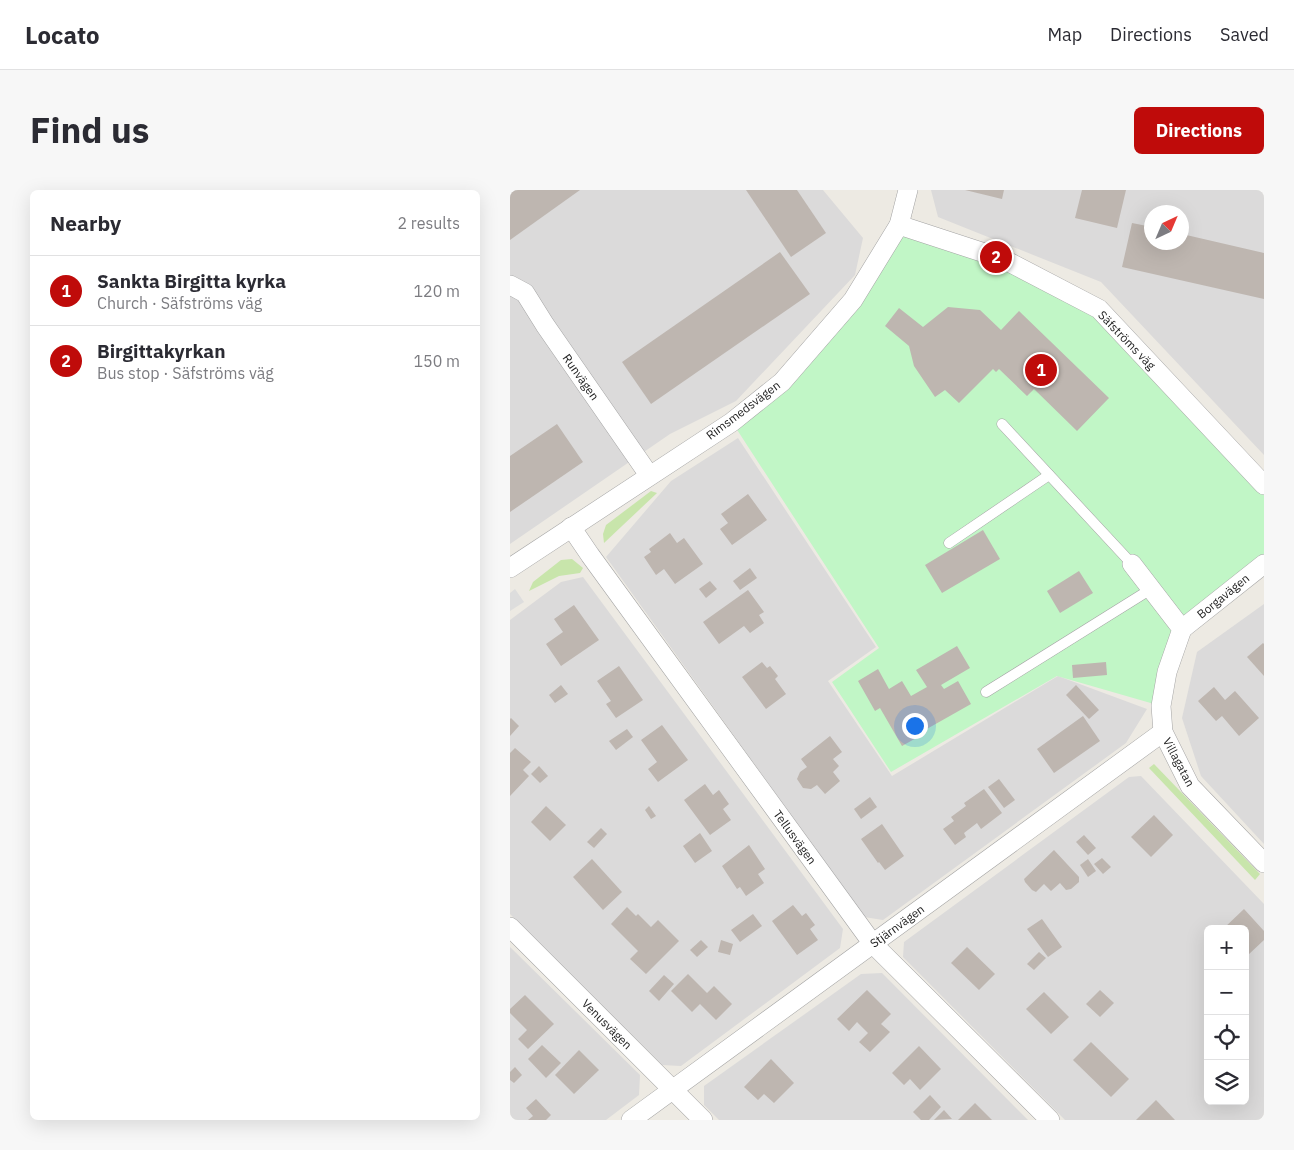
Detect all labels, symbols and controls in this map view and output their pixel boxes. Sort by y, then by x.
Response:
text: Locato [25,19,100,51]
text: Map [1047,23,1082,46]
text: Directions [1110,23,1192,46]
text: Saved [1220,23,1269,46]
text: Find us [30,107,149,153]
button: Directions [1134,107,1264,154]
north arrow [1144,205,1189,250]
text: Nearby [50,209,121,237]
text: 2 results [397,213,460,233]
pin: 2 [980,238,1012,276]
text: Sankta Birgitta kyrka [97,269,286,293]
text: 1 [61,281,71,301]
text: 120 m [413,281,460,301]
text: Church · Säfströms väg [97,293,262,313]
street label: Säfströms väg [1095,307,1159,373]
text: Birgittakyrkan [97,339,226,363]
text: 2 [61,351,71,371]
text: 150 m [413,351,460,371]
street label: Runvägen [560,351,602,403]
pin: 1 [1025,351,1057,389]
text: Bus stop · Säfströms väg [97,363,274,383]
street label: Rimsmedsvägen [703,377,783,443]
street label: Borgavägen [1194,570,1252,622]
your location [902,713,928,739]
street label: Villagatan [1160,735,1198,789]
street label: Tellusvägen [770,807,820,867]
street label: Stjärnvägen [867,901,927,951]
map controls [1204,925,1249,1105]
button: + [1204,925,1249,970]
button: − [1204,970,1249,1015]
street label: Venusvägen [579,996,635,1052]
button: locate [1204,1015,1249,1060]
button: layers [1204,1060,1249,1105]

